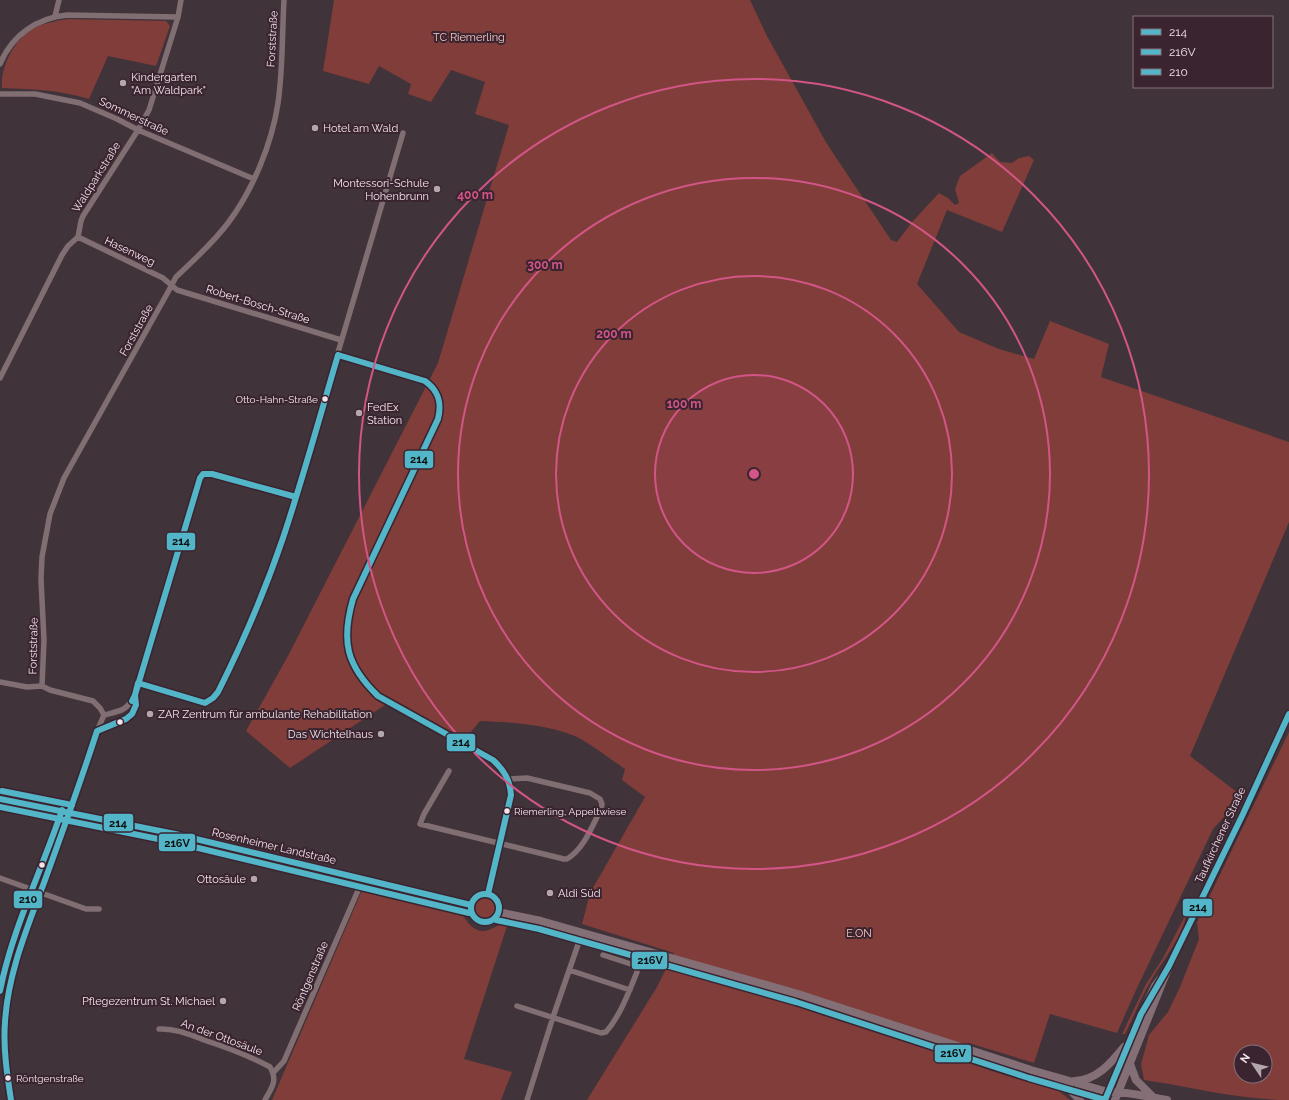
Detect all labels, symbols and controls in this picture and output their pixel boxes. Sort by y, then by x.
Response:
street label: Forststraße [265,10,281,68]
legend [1133,16,1273,88]
text: 214 [1169,25,1187,39]
park label: TC Riemerling [433,31,505,44]
text: 216V [1169,45,1196,59]
text: 210 [1169,65,1188,79]
place label: Kindergarten "Am Waldpark" [131,71,206,97]
marker: Kindergarten "Am Waldpark" [118,78,128,88]
street label: Sommerstraße [97,95,171,138]
place label: Hotel am Wald [323,122,398,135]
marker: Hotel am Wald [310,123,320,133]
street label: Waldparkstraße [70,139,124,215]
place label: Montessori-Schule Hohenbrunn [333,177,430,203]
marker: Montessori-Schule Hohenbrunn [432,184,442,194]
text: 400 m [457,188,493,202]
street label: Hasenweg [103,234,157,269]
text: 300 m [527,258,563,272]
street label: Robert-Bosch-Straße [204,282,312,327]
street label: Forststraße [117,302,156,358]
text: 200 m [596,327,632,341]
place label: Otto-Hahn-Straße [235,394,318,405]
marker: Otto-Hahn-Straße [320,394,330,404]
text: 100 m [667,397,701,411]
place label: FedEx Station [367,401,402,427]
marker: FedEx Station [354,408,364,418]
line badge: 214 [404,450,434,469]
text: 214 [410,453,428,466]
centre of rings [747,467,761,481]
line badge: 214 [166,532,196,551]
text: 214 [172,535,190,548]
street label: Forststraße [27,617,41,675]
place label: ZAR Zentrum für ambulante Rehabilitation [158,708,372,721]
marker: ZAR Zentrum für ambulante Rehabilitation [145,709,155,719]
unlabelled marker [115,717,125,727]
place label: Das Wichtelhaus [288,728,373,741]
marker: Das Wichtelhaus [376,729,386,739]
line badge: 214 [446,733,476,752]
text: 214 [452,736,470,749]
street label: Taufkirchener Straße [1192,785,1249,885]
marker: Riemerling, Appeltwiese [502,806,512,816]
place label: Riemerling, Appeltwiese [514,806,627,817]
line badge: 214 [103,813,134,832]
text: 214 [109,817,127,830]
street label: Rosenheimer Landstraße [211,826,338,867]
line badge: 216V [158,833,196,852]
text: 216V [164,837,190,850]
unlabelled marker [37,860,47,870]
place label: Ottosäule [197,873,247,886]
marker: Ottosäule [249,874,259,884]
place label: Aldi Süd [558,887,601,900]
marker: Aldi Süd [545,888,555,898]
line badge: 210 [13,890,43,909]
text: 210 [19,893,37,906]
line badge: 214 [1182,898,1213,917]
text: 214 [1189,901,1207,914]
park label: E.ON [846,927,872,940]
street label: Röntgenstraße [290,939,331,1013]
line badge: 216V [631,951,668,970]
text: 216V [637,954,663,967]
place label: Pflegezentrum St. Michael [82,995,215,1008]
marker: Pflegezentrum St. Michael [218,996,228,1006]
street label: An der Ottosäule [179,1017,265,1058]
line badge: 216V [934,1044,972,1063]
north arrow [1233,1044,1273,1084]
text: 216V [940,1047,966,1060]
text: N [1237,1051,1253,1066]
marker: Röntgenstraße [3,1073,13,1083]
place label: Röntgenstraße [16,1073,84,1084]

